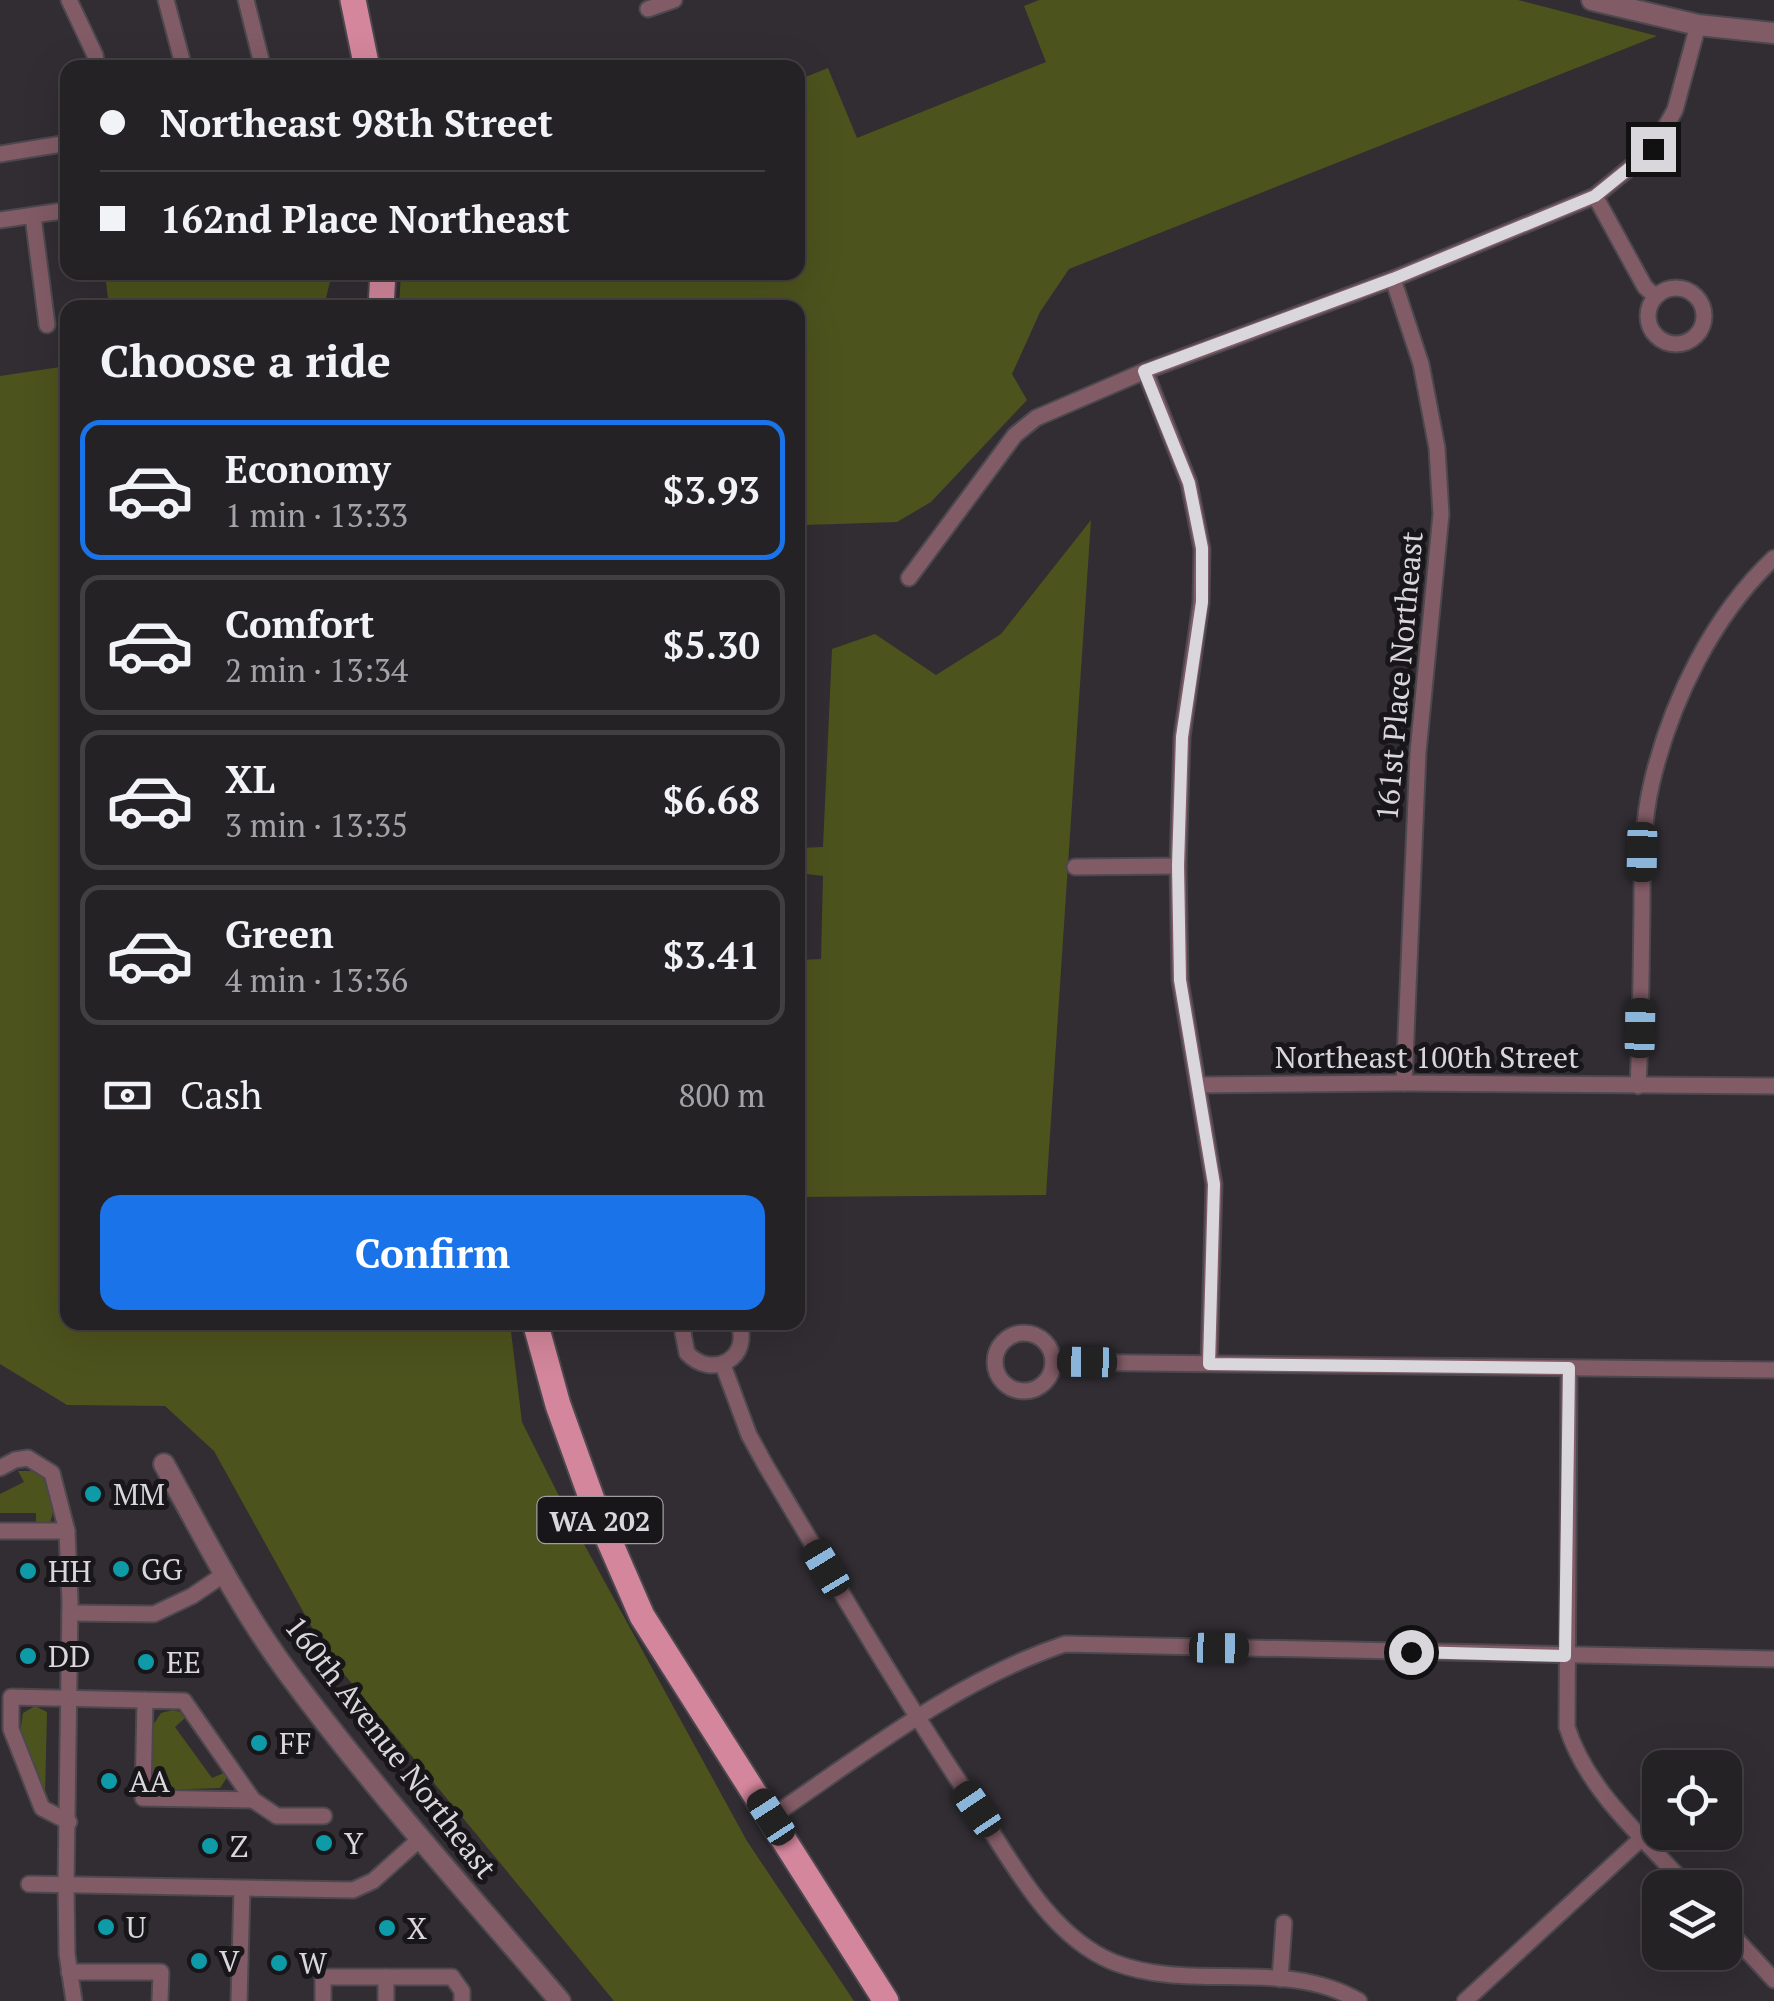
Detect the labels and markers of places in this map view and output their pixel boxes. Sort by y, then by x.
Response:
place label: MM [113,1474,165,1514]
marker: MM [82,1483,104,1505]
place label: GG [141,1549,183,1589]
place label: HH [48,1551,92,1591]
marker: GG [110,1558,132,1580]
marker: HH [17,1560,39,1582]
place label: DD [48,1636,90,1676]
place label: EE [166,1642,201,1682]
marker: DD [17,1645,39,1667]
marker: EE [135,1651,157,1673]
place label: FF [279,1723,312,1763]
marker: FF [248,1732,270,1754]
place label: AA [129,1761,170,1801]
marker: AA [98,1770,120,1792]
place label: Y [344,1823,364,1863]
place label: Z [230,1826,248,1866]
marker: Y [313,1832,335,1854]
marker: Z [199,1835,221,1857]
place label: U [126,1907,146,1947]
place label: X [407,1908,427,1948]
marker: U [95,1916,117,1938]
marker: X [376,1917,398,1939]
place label: V [219,1941,240,1981]
place label: W [299,1943,328,1983]
marker: V [188,1950,210,1972]
marker: W [268,1952,290,1974]

